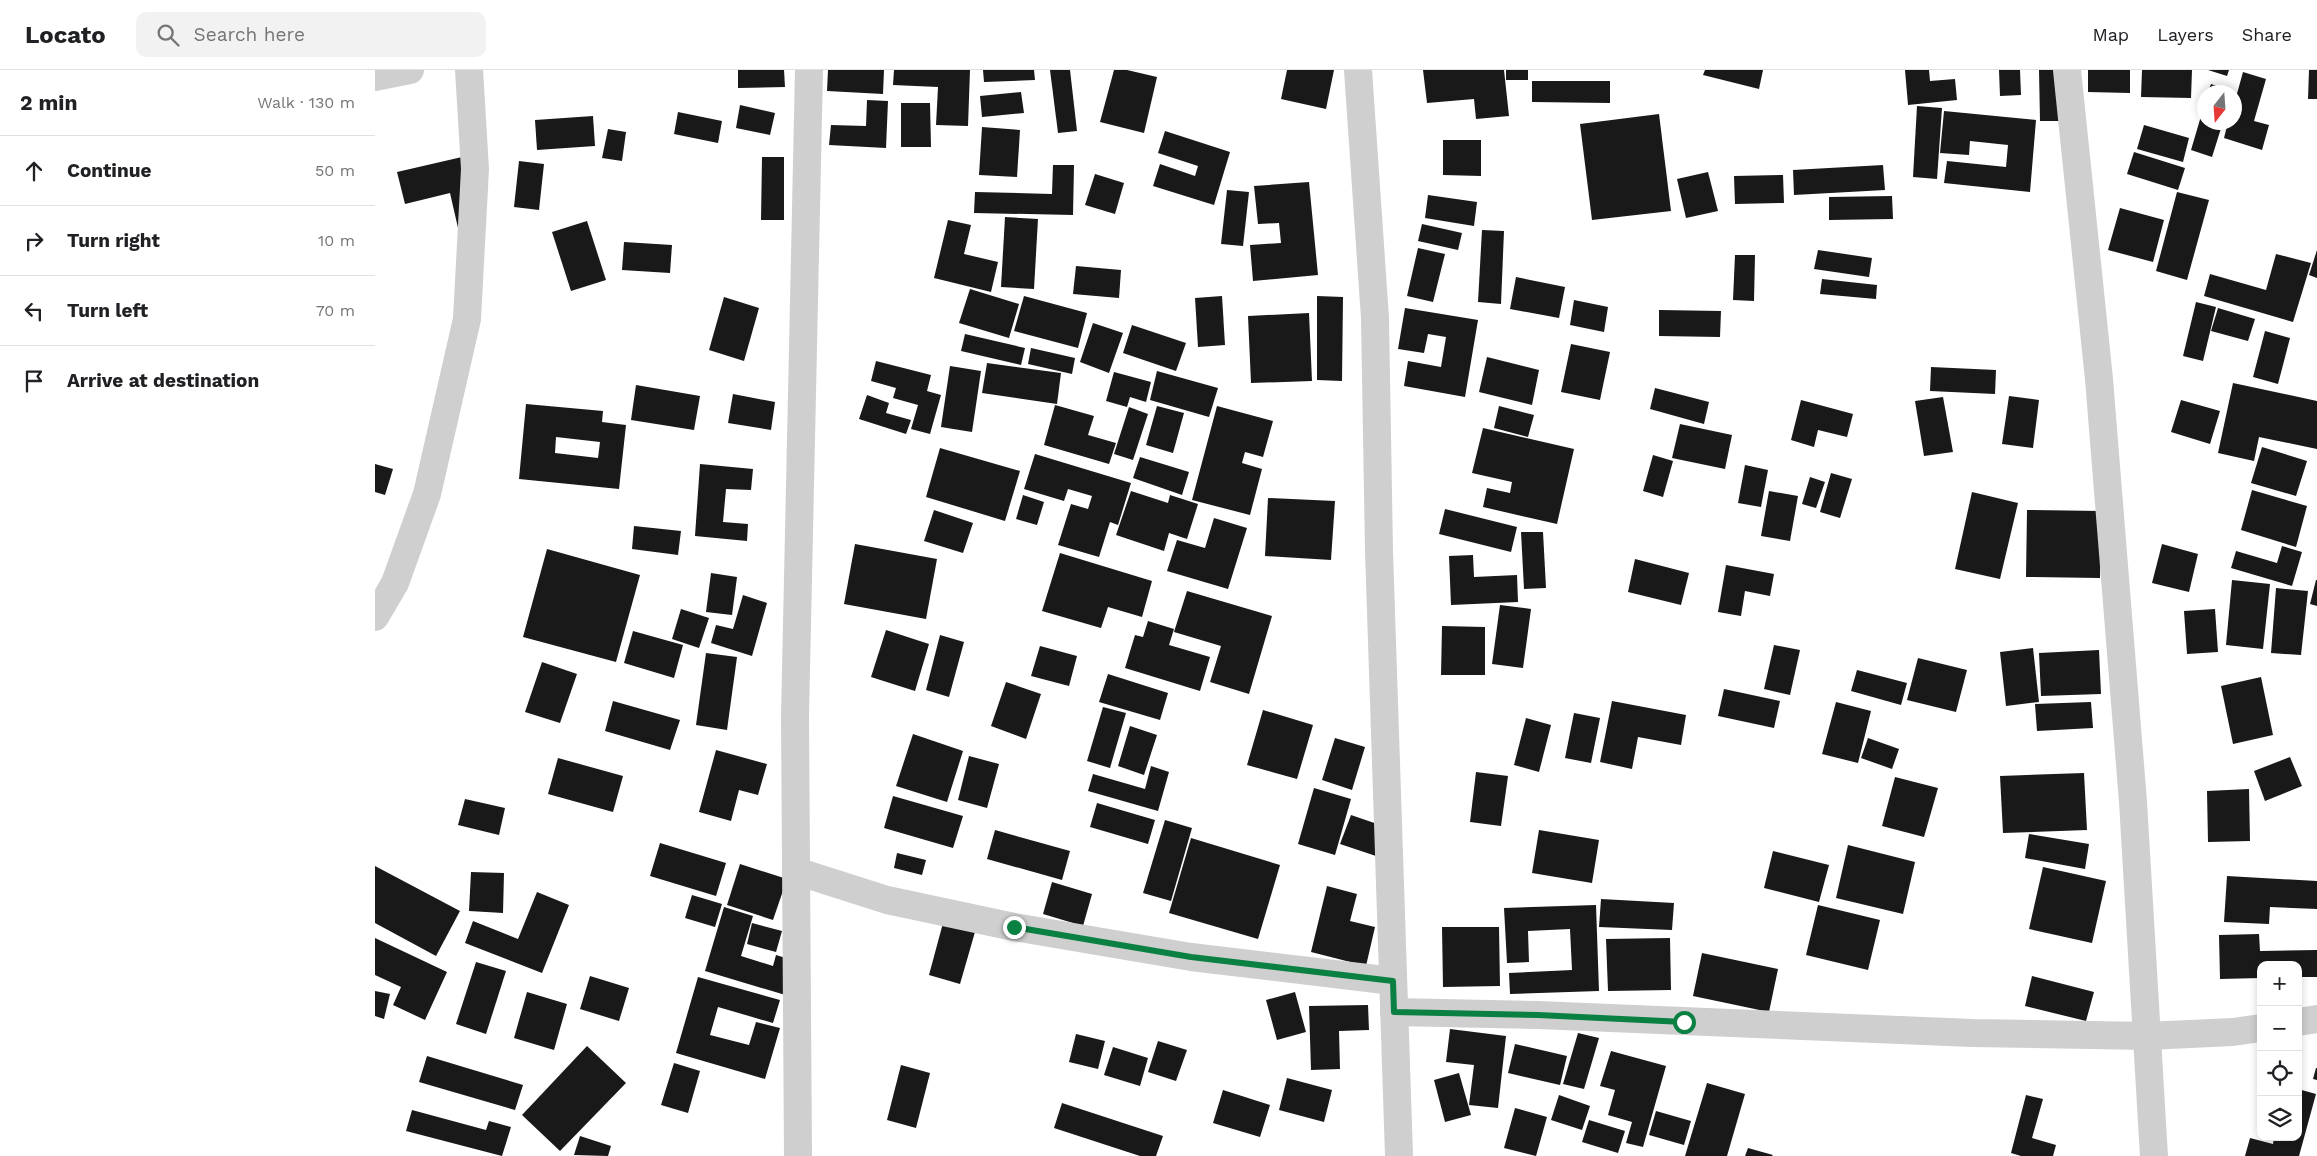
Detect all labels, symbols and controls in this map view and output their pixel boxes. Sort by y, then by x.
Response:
search box [136,12,486,57]
text: Locato [25,21,106,49]
icon: search [154,21,182,49]
text: Search here [194,23,305,46]
text: Map [2092,24,2129,45]
text: Layers [2157,24,2214,45]
text: Share [2242,24,2292,45]
north arrow [2197,85,2242,130]
text: 2 min [20,90,77,115]
text: Walk · 130 m [257,93,355,112]
icon: ahead [20,157,48,185]
text: Continue [67,159,151,182]
text: 50 m [315,161,355,180]
icon: right [20,227,48,255]
text: Turn right [67,229,160,252]
text: 10 m [318,231,355,250]
icon: left [20,297,48,325]
text: Turn left [67,299,148,322]
text: 70 m [316,301,355,320]
icon: arrive [20,367,48,395]
text: Arrive at destination [67,369,259,392]
route end [1003,916,1026,939]
map controls [2257,961,2302,1141]
button: + [2257,961,2302,1006]
button: − [2257,1006,2302,1051]
route start [1673,1011,1696,1034]
button: locate [2257,1051,2302,1096]
button: layers [2257,1096,2302,1141]

